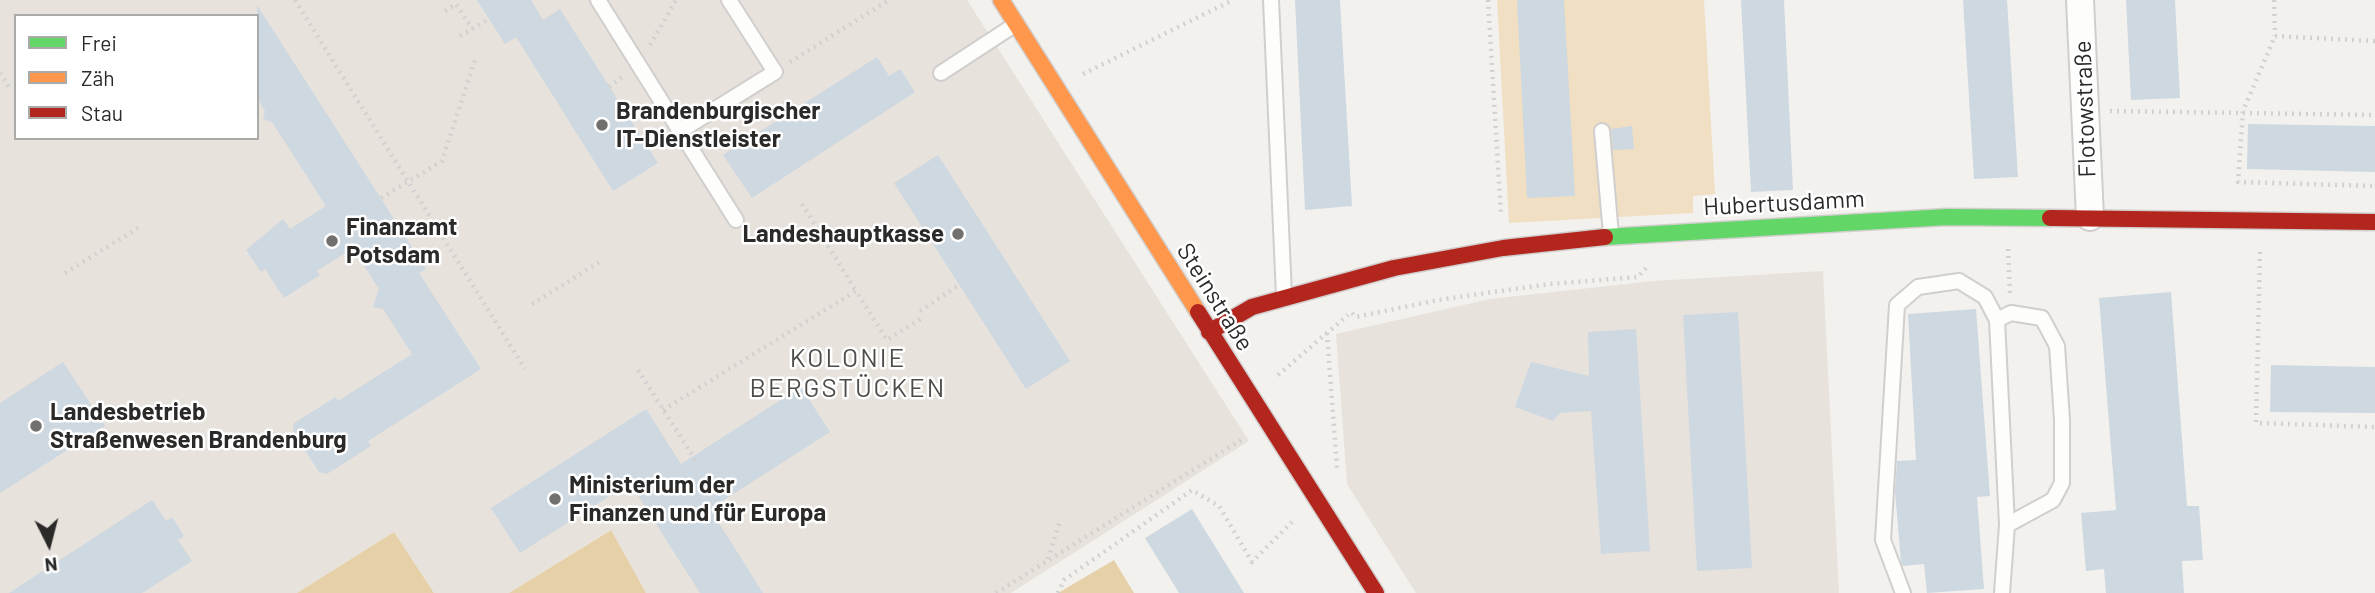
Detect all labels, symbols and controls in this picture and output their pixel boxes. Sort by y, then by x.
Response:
legend [14,14,259,140]
text: Frei [81,30,117,55]
street label: Flotowstraße [2068,40,2102,178]
text: Zäh [81,65,115,90]
place label: Brandenburgischer IT-Dienstleister [616,97,821,153]
text: Stau [81,100,123,125]
marker: Brandenburgischer IT-Dienstleister [594,117,610,133]
street label: Hubertusdamm [1703,184,1865,222]
place label: Finanzamt Potsdam [346,213,457,269]
place label: Landeshauptkasse [742,220,944,248]
marker: Landeshauptkasse [950,226,966,242]
marker: Finanzamt Potsdam [324,233,340,249]
street label: Steinstraße [1171,238,1259,356]
district label: KOLONIE BERGSTÜCKEN [751,342,945,404]
place label: Landesbetrieb Straßenwesen Brandenburg [50,398,347,454]
marker: Landesbetrieb Straßenwesen Brandenburg [28,418,44,434]
place label: Ministerium der Finanzen und für Europa [569,471,826,527]
marker: Ministerium der Finanzen und für Europa [547,491,563,507]
north arrow [14,509,84,579]
text: N [44,553,59,577]

